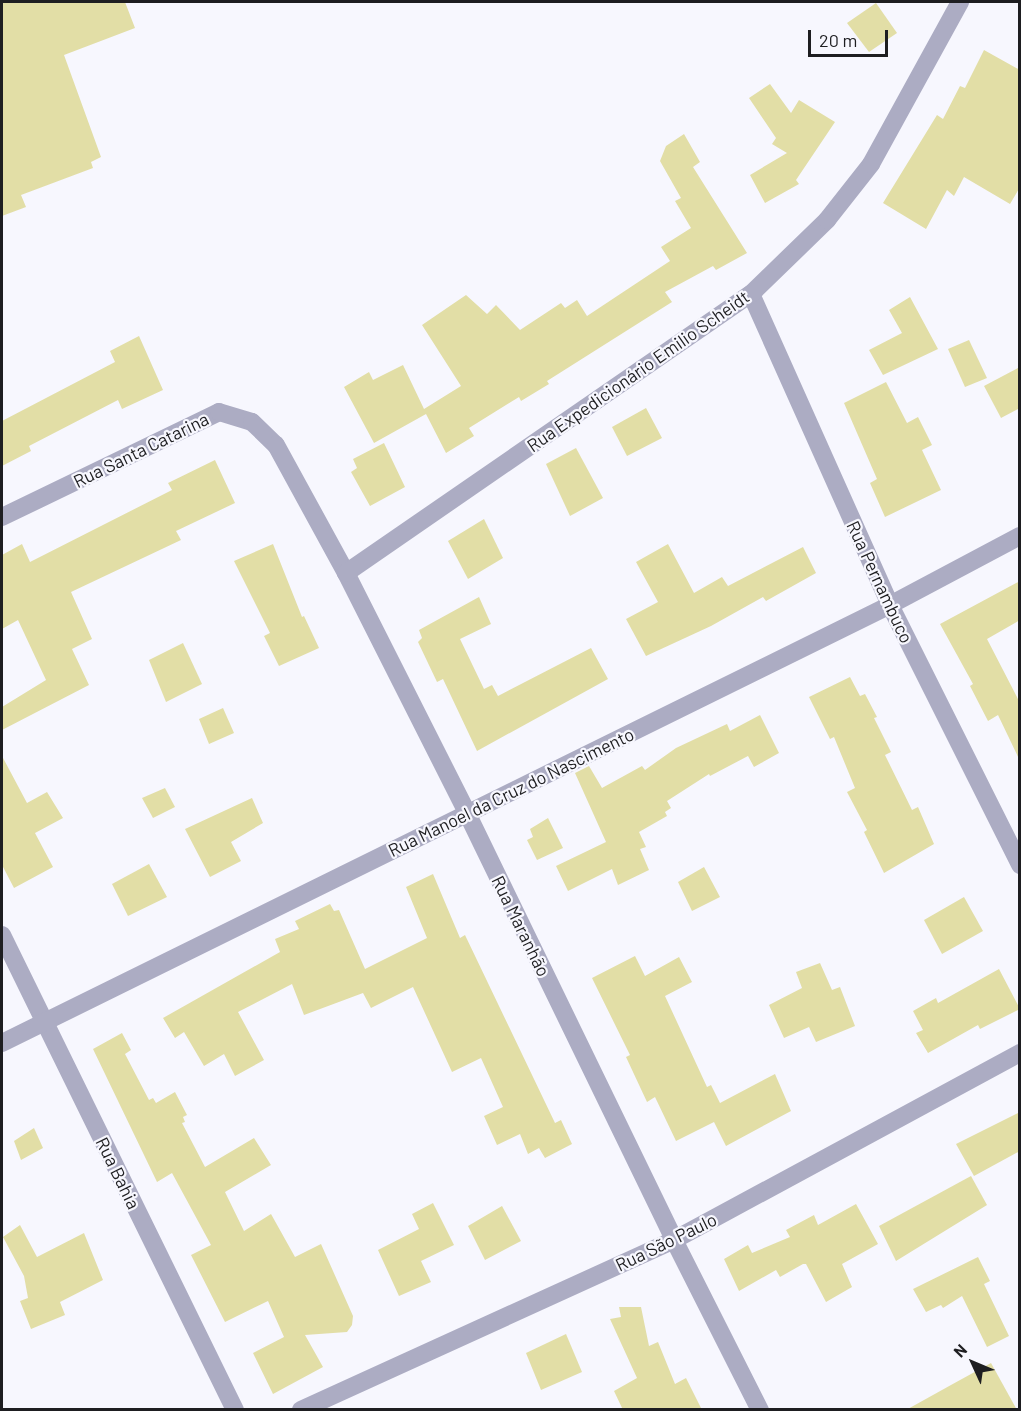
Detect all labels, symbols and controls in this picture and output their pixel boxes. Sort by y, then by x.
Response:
scale bar [811,18,890,56]
text: 20 m [819,29,857,51]
street label: Rua Expedicionário Emilio Scheidt [523,286,753,456]
street label: Rua Santa Catarina [70,408,212,492]
street label: Rua Pernambuco [842,517,918,647]
street label: Rua Manoel da Cruz do Nascimento [384,723,638,861]
street label: Rua Maranhão [487,872,555,980]
street label: Rua Bahia [91,1134,145,1212]
street label: Rua São Paulo [612,1208,720,1276]
north arrow [943,1333,1003,1393]
text: N [949,1340,970,1361]

